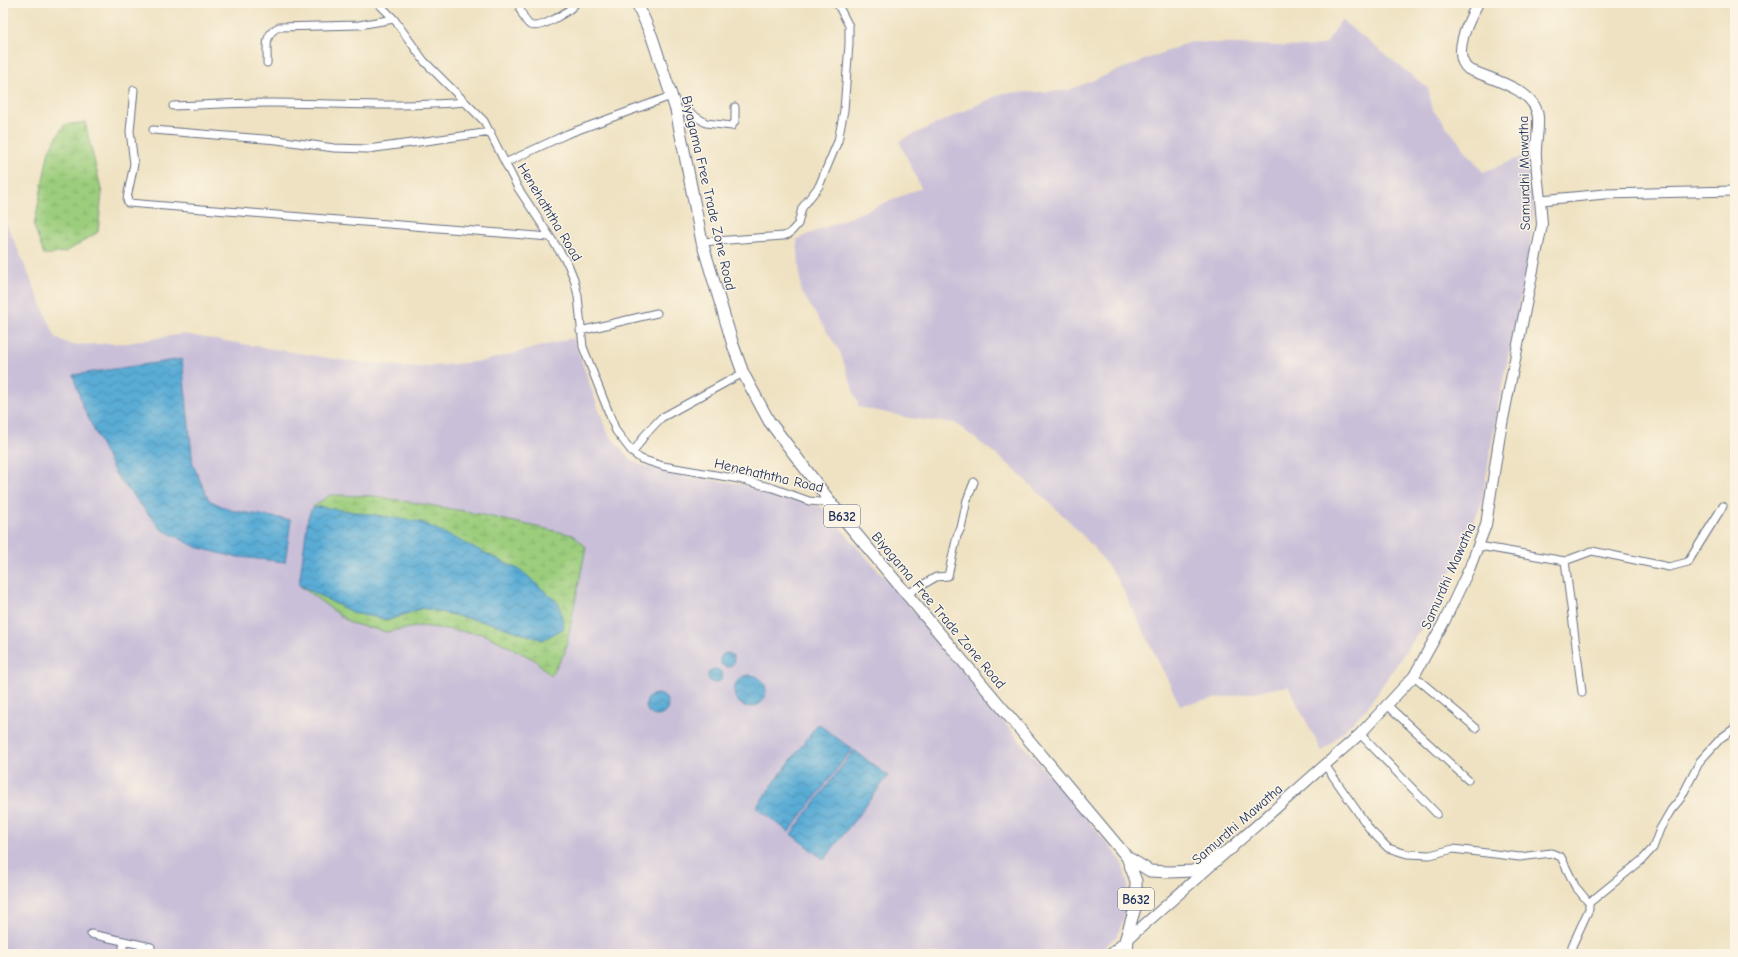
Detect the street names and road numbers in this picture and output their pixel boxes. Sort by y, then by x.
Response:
street label: Biyagama Free Trade Zone Road [678,94,739,292]
street label: Samurdhi Mawatha [1515,116,1534,230]
street label: Henehaththa Road [514,160,586,265]
street label: Henehaththa Road [713,455,825,496]
road number: B632 [824,505,860,527]
street label: Samurdhi Mawatha [1417,520,1480,632]
street label: Biyagama Free Trade Zone Road [868,528,1009,692]
street label: Samurdhi Mawatha [1188,780,1286,868]
road number: B632 [1118,888,1154,910]

